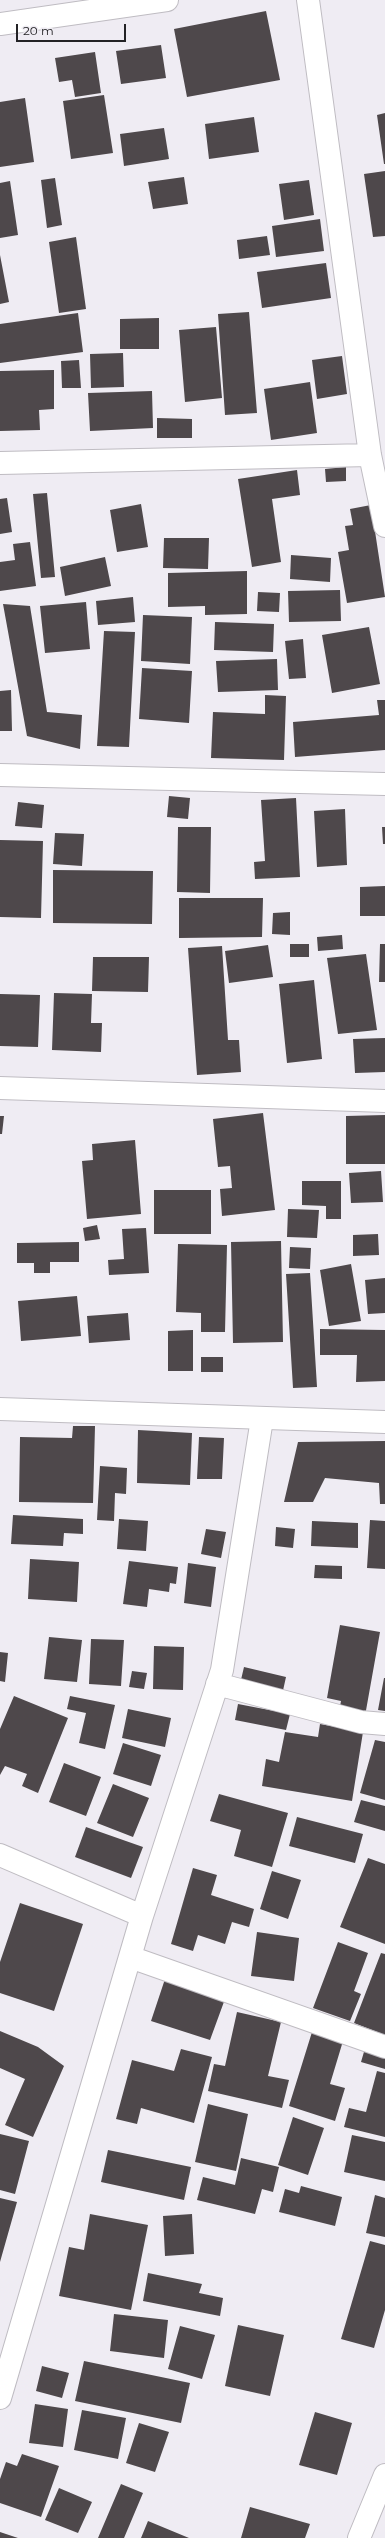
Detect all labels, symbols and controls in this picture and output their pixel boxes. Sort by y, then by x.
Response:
scale bar [18,16,128,42]
text: 20 m [23,23,54,38]

